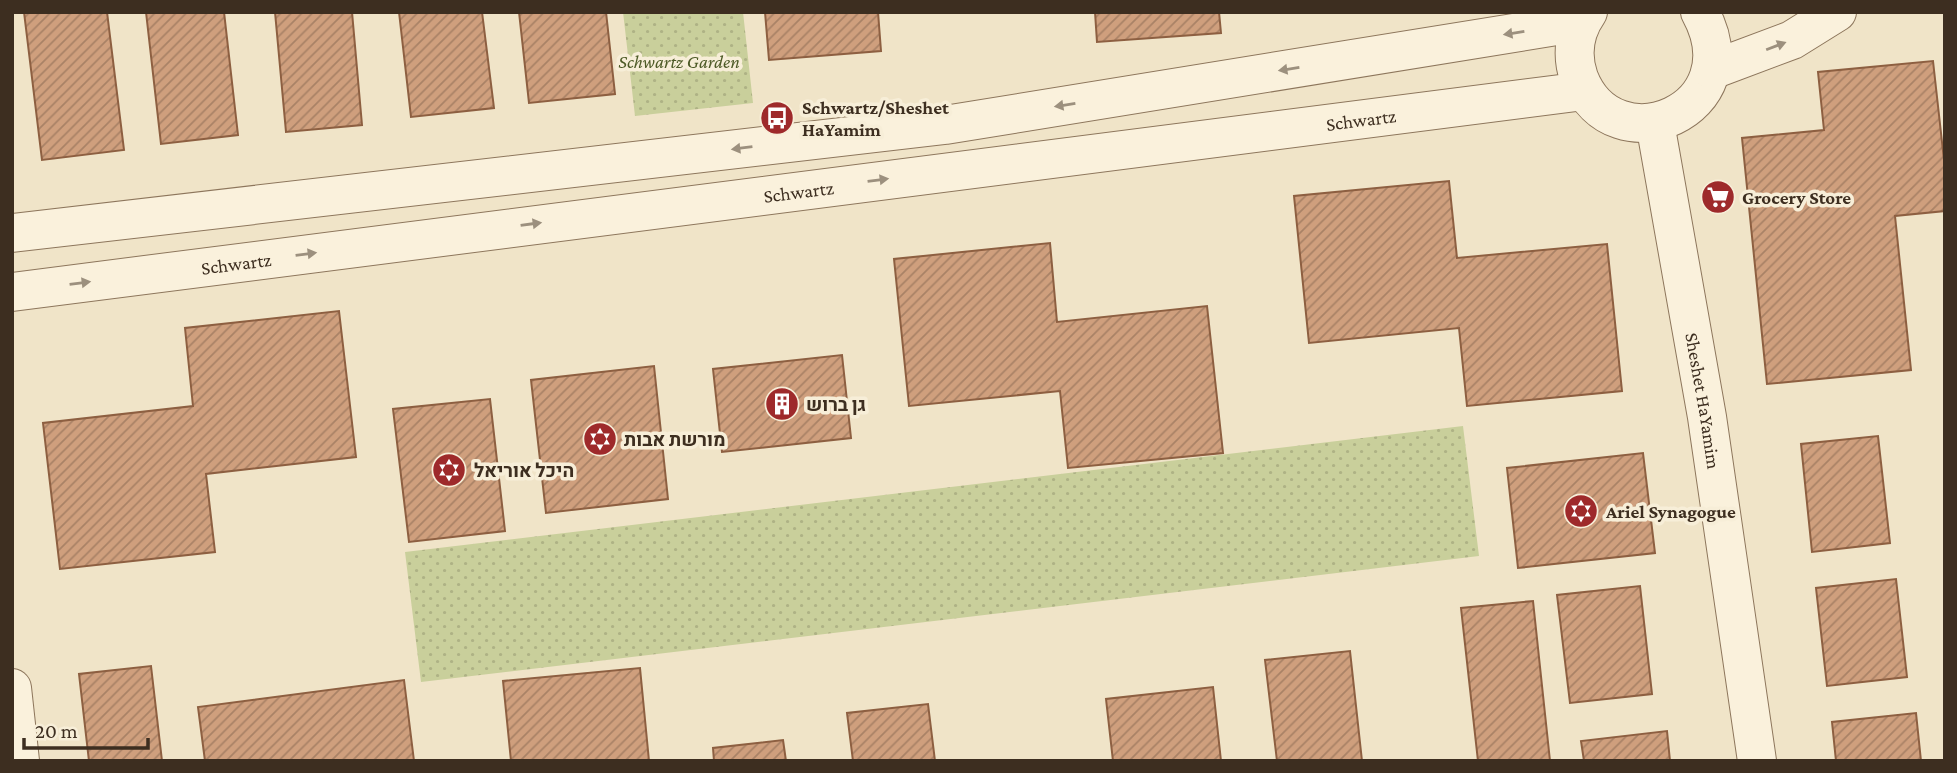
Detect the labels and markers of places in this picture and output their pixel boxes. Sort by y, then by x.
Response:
place label: Schwartz/Sheshet HaYamim [802,97,949,140]
bus stop icon: Schwartz/Sheshet HaYamim [758,99,796,137]
supermarket icon: Grocery Store [1699,178,1737,216]
place label: Grocery Store [1742,187,1851,208]
building icon: גן ברוש [763,385,801,423]
place label: גן ברוש [806,394,866,415]
synagogue icon: מורשת אבות [581,420,619,458]
place label: מורשת אבות [624,429,726,450]
synagogue icon: היכל אוריאל [430,451,468,489]
place label: היכל אוריאל [474,460,574,481]
synagogue icon: Ariel Synagogue [1562,492,1600,530]
place label: Ariel Synagogue [1605,501,1736,522]

